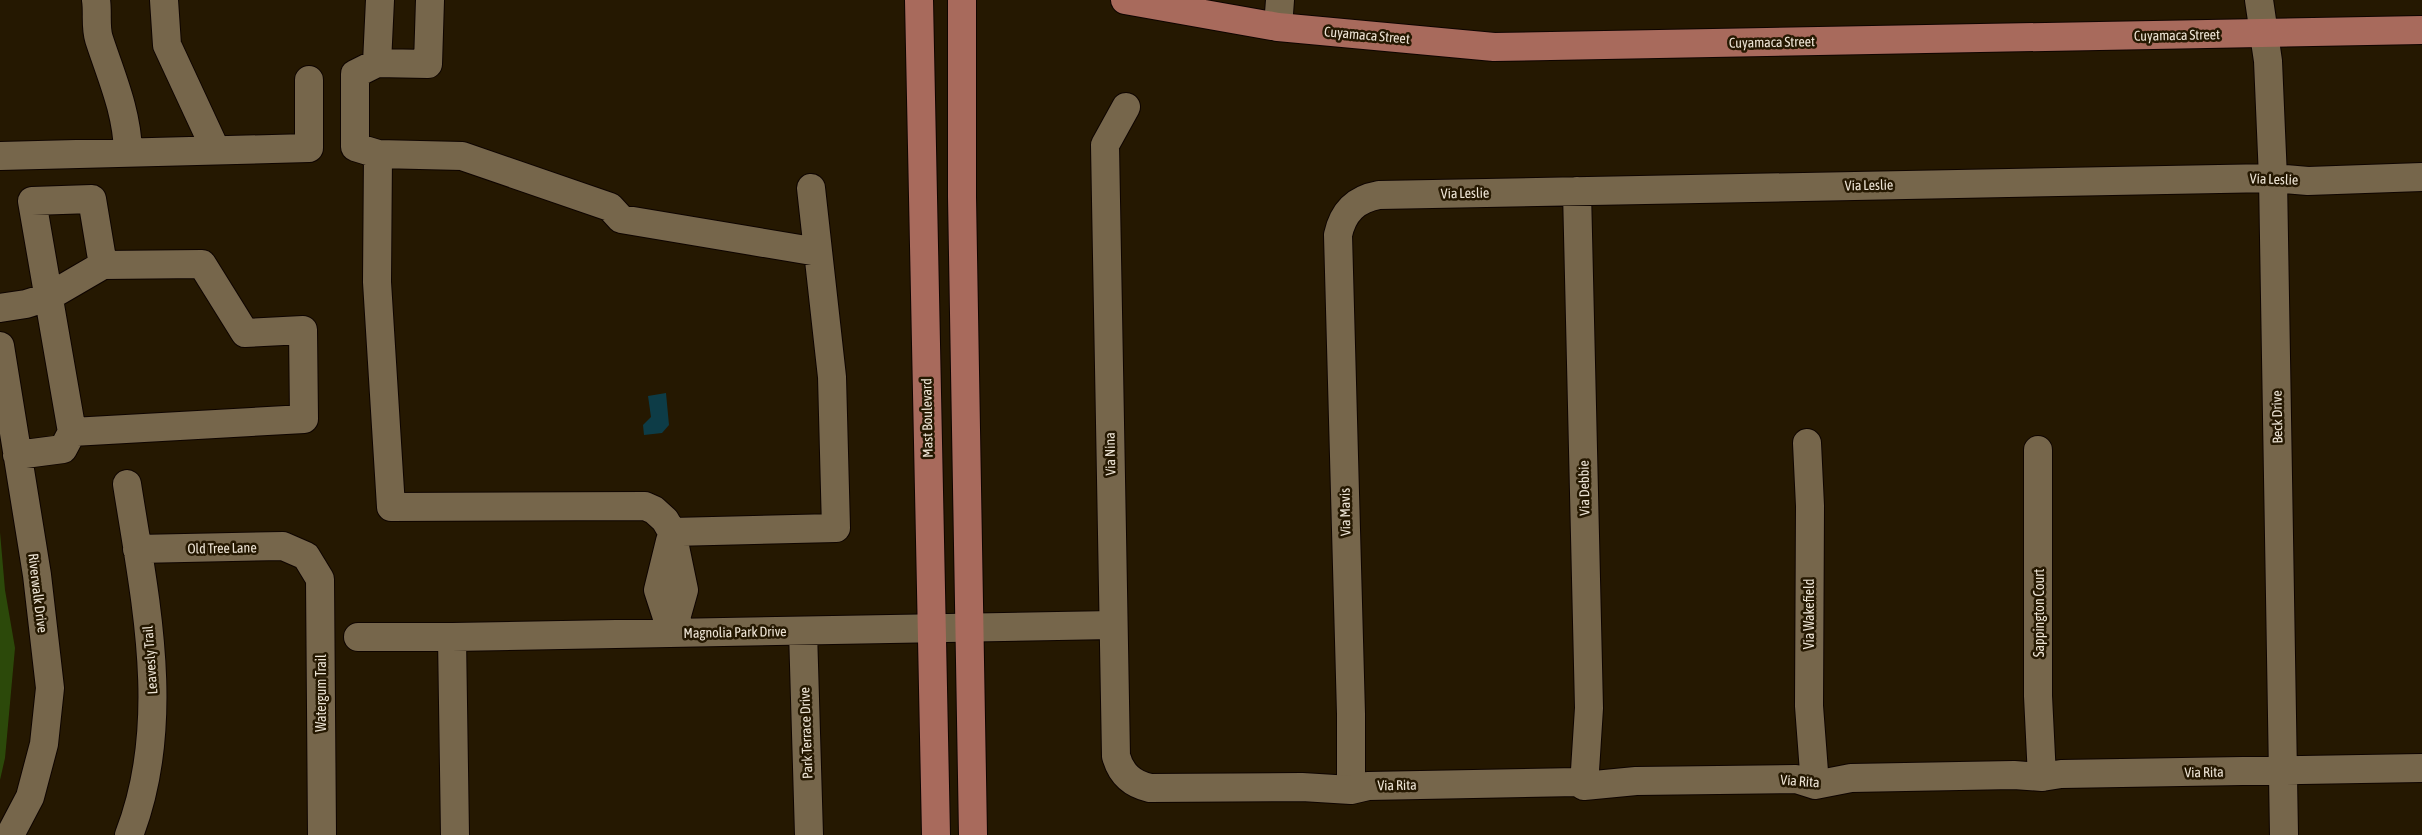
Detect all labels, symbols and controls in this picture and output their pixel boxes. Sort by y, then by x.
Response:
street label: Cuyamaca Street [1323,23,1411,47]
street label: Cuyamaca Street [2134,26,2220,44]
street label: Cuyamaca Street [1729,33,1815,51]
street label: Via Leslie [2249,170,2299,188]
street label: Via Leslie [1845,177,1893,193]
street label: Via Leslie [1441,185,1489,201]
street label: Mast Boulevard [918,378,936,458]
street label: Beck Drive [2269,390,2285,444]
street label: Via Nina [1102,432,1118,476]
street label: Via Debbie [1576,460,1592,516]
street label: Via Mavis [1337,488,1353,536]
street label: Old Tree Lane [187,539,257,557]
street label: Riverwalk Drive [25,552,51,634]
street label: Sappington Court [2031,569,2047,657]
street label: Via Wakefield [1801,579,1817,649]
street label: Magnolia Park Drive [683,623,787,641]
street label: Leavesly Trail [140,625,160,695]
street label: Watergum Trail [313,654,329,732]
street label: Park Terrace Drive [796,687,816,779]
street label: Via Rita [2184,764,2224,780]
street label: Via Rita [1780,772,1820,790]
street label: Via Rita [1377,777,1417,793]

